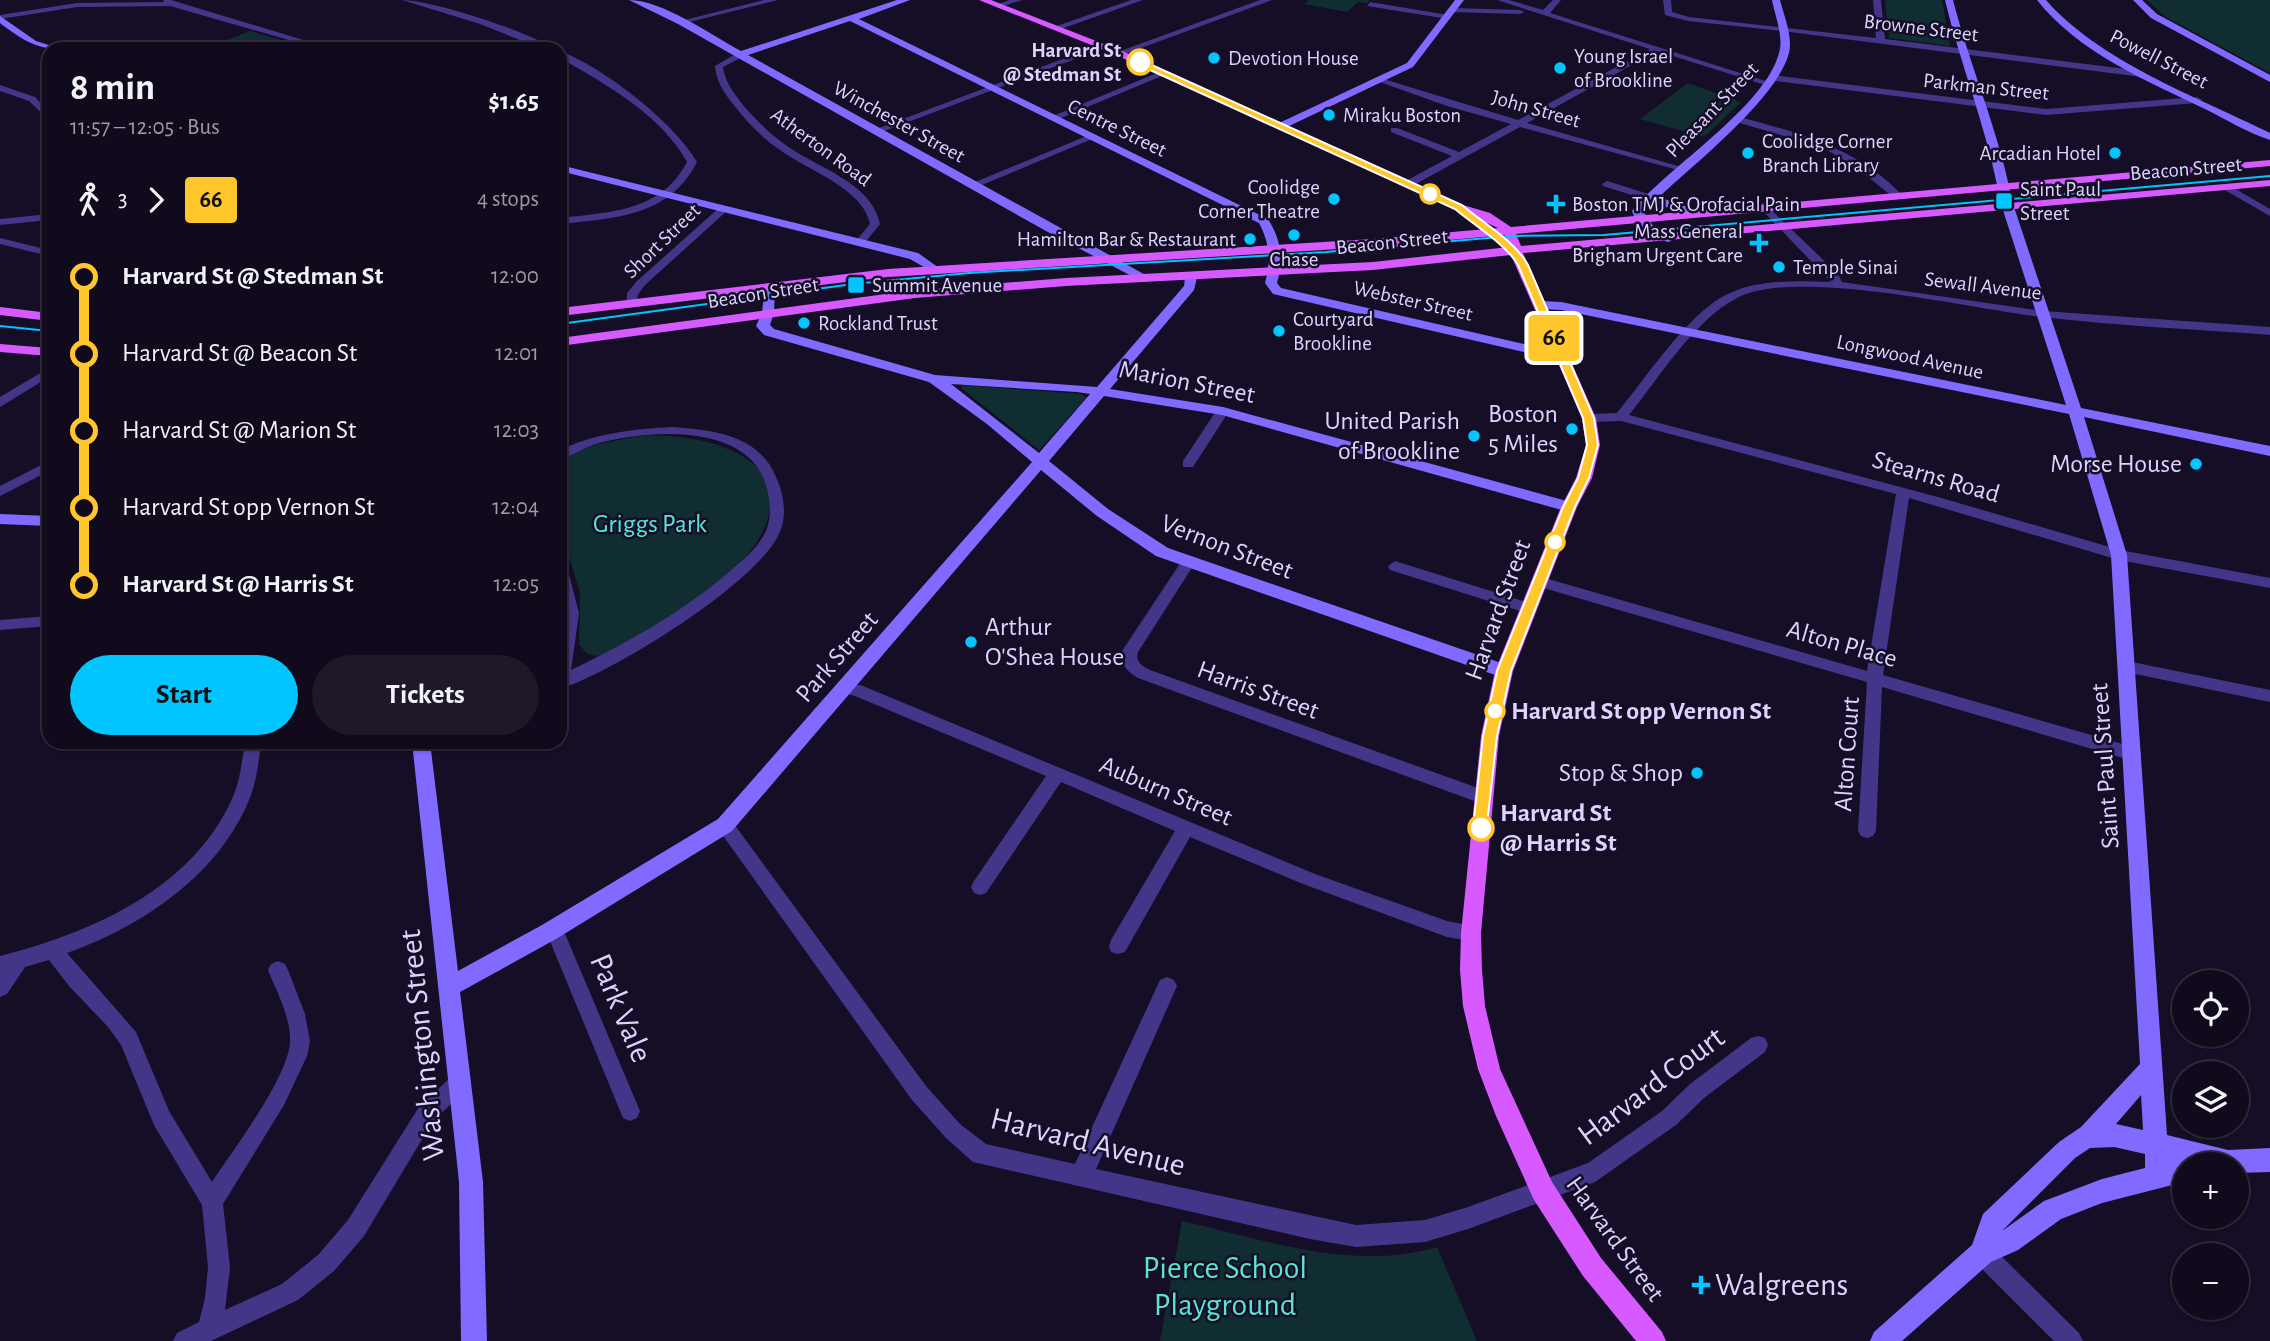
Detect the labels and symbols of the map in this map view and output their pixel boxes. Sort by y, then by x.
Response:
street label: Browne Street [1862,11,1980,45]
street label: Powell Street [2107,25,2212,93]
place label: Harvard St @ Stedman St [1003,40,1121,85]
place label: Young Israel of Brookline [1574,46,1673,91]
place label: Devotion House [1228,48,1359,69]
marker: Harvard St @ Stedman St [1127,49,1153,75]
marker: Devotion House [1206,50,1222,66]
street label: Pleasant Street [1662,58,1763,162]
marker: Young Israel of Brookline [1552,60,1568,76]
street label: Parkman Street [1922,70,2050,104]
street label: Winchester Street [830,77,969,167]
street label: John Street [1489,86,1583,132]
street label: Centre Street [1064,95,1170,161]
street label: Atherton Road [767,104,875,190]
place label: Miraku Boston [1343,105,1461,126]
marker: Miraku Boston [1321,107,1337,123]
place label: Coolidge Corner Branch Library [1762,131,1893,176]
place label: Arcadian Hotel [1979,143,2101,164]
marker: Coolidge Corner Branch Library [1740,145,1756,161]
marker: Arcadian Hotel [2107,145,2123,161]
street label: Beacon Street [2129,154,2243,184]
place label: Coolidge Corner Theatre [1198,177,1320,222]
place label: Saint Paul Street [2020,179,2101,224]
unlabelled marker [1420,184,1440,204]
marker: Coolidge Corner Theatre [1326,191,1342,207]
marker: Saint Paul Street [1994,191,2014,211]
marker: Boston TMJ & Orofacial Pain [1546,194,1566,214]
place label: Boston TMJ & Orofacial Pain [1572,194,1800,215]
street label: Short Street [620,200,704,282]
place label: Mass General Brigham Urgent Care [1572,221,1743,266]
street label: Beacon Street [1335,226,1449,258]
marker: Chase [1286,227,1302,243]
place label: Hamilton Bar & Restaurant [1017,229,1236,250]
marker: Hamilton Bar & Restaurant [1242,231,1258,247]
marker: Mass General Brigham Urgent Care [1749,233,1769,253]
place label: Chase [1270,249,1319,270]
place label: Temple Sinai [1793,257,1898,278]
marker: Temple Sinai [1771,259,1787,275]
street label: Sewall Avenue [1923,268,2043,304]
street label: Beacon Street [706,274,820,312]
marker: Summit Avenue [846,275,866,295]
place label: Summit Avenue [872,275,1002,296]
street label: Webster Street [1351,277,1475,325]
place label: Courtyard Brookline [1293,309,1374,354]
place label: Rockland Trust [818,313,938,334]
marker: Rockland Trust [796,315,812,331]
line badge: 66 [1522,315,1586,361]
marker: Courtyard Brookline [1271,323,1287,339]
street label: Longwood Avenue [1835,331,1985,383]
street label: Marion Street [1117,356,1257,408]
place label: Boston 5 Miles [1488,401,1558,457]
place label: United Parish of Brookline [1324,408,1460,464]
marker: Boston 5 Miles [1564,421,1580,437]
marker: United Parish of Brookline [1466,428,1482,444]
street label: Stearns Road [1869,446,2003,508]
place label: Morse House [2050,451,2182,477]
marker: Morse House [2188,456,2204,472]
street label: Vernon Street [1158,510,1296,584]
park label: Griggs Park [593,511,707,537]
unlabelled marker [1545,532,1565,552]
street label: Harvard Street [1461,536,1535,684]
street label: Park Street [791,607,883,707]
place label: Arthur O'Shea House [985,614,1124,670]
street label: Alton Place [1784,616,1900,672]
marker: Arthur O'Shea House [963,634,979,650]
street label: Harris Street [1194,656,1322,724]
street label: Saint Paul Street [2086,682,2124,850]
street label: Alton Court [1830,696,1864,812]
place label: Harvard St opp Vernon St [1511,698,1771,724]
marker: Harvard St opp Vernon St [1485,701,1505,721]
street label: Auburn Street [1096,751,1236,831]
place label: Stop & Shop [1559,760,1683,786]
marker: Stop & Shop [1689,765,1705,781]
place label: Harvard St @ Harris St [1500,800,1617,856]
marker: Harvard St @ Harris St [1468,815,1494,841]
street label: Washington Street [394,928,450,1162]
street label: Park Vale [584,949,658,1067]
street label: Harvard Court [1572,1021,1730,1151]
street label: Harvard Avenue [987,1102,1189,1182]
street label: Harvard Street [1561,1172,1669,1306]
park label: Pierce School Playground [1143,1252,1307,1321]
place label: Walgreens [1715,1269,1848,1301]
marker: Walgreens [1693,1277,1709,1293]

